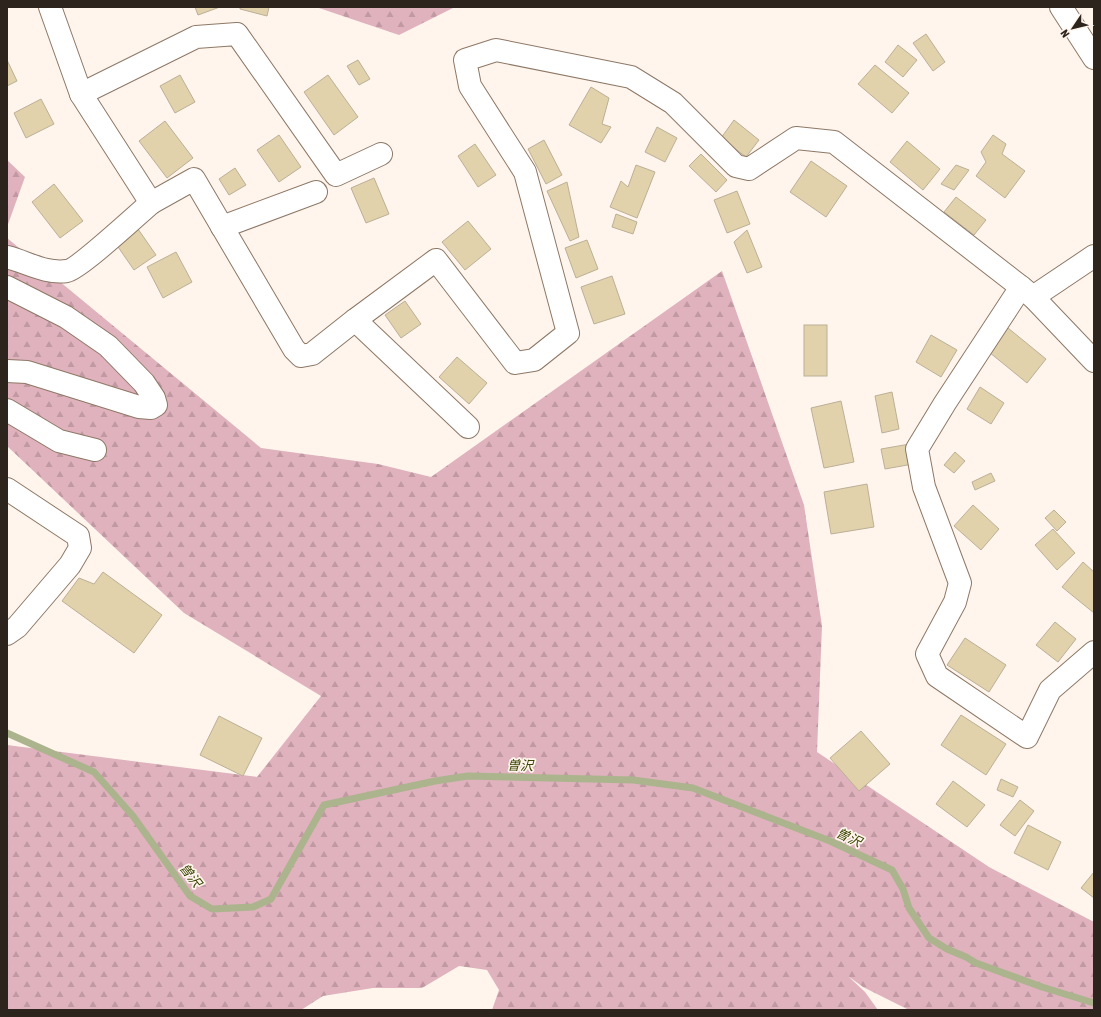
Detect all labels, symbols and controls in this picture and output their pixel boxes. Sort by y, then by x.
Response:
north arrow [1053,8,1093,48]
text: N [1058,28,1072,40]
water label: 曽沢 [507,758,535,773]
water label: 曽沢 [834,825,866,851]
water label: 曽沢 [177,860,206,892]

